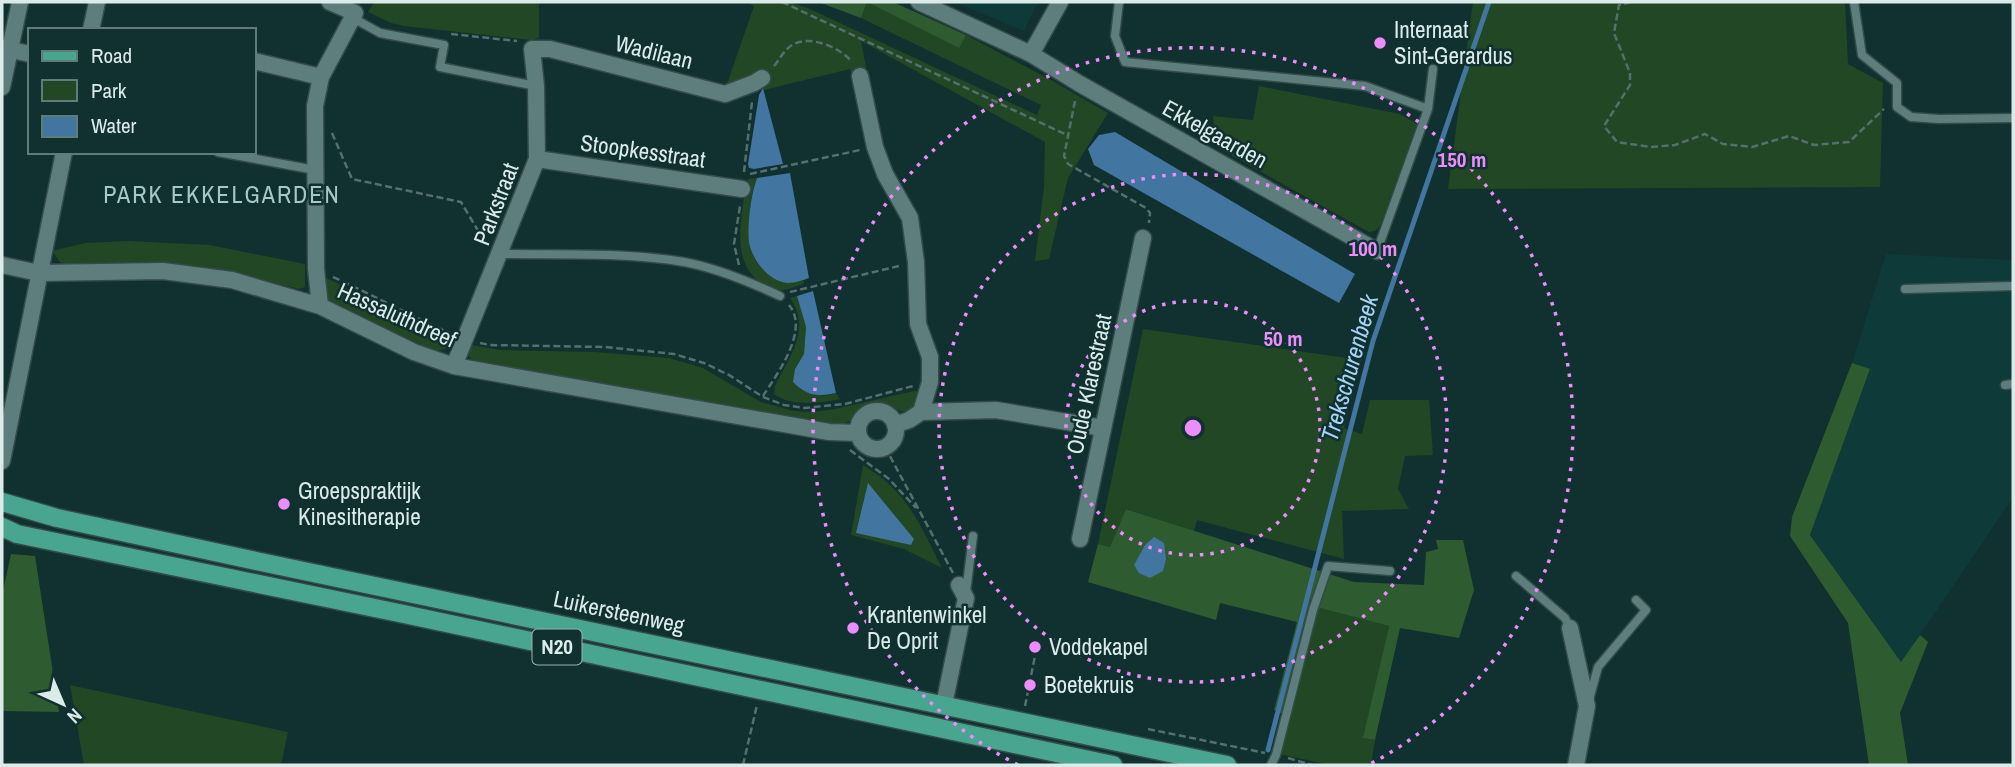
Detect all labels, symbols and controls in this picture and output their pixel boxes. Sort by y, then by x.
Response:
place label: Internaat Sint-Gerardus [1394,14,1512,71]
street label: Wadilaan [612,27,696,76]
legend [28,28,256,154]
marker: Internaat Sint-Gerardus [1372,35,1388,51]
text: Road [91,41,132,70]
text: Park [91,76,127,105]
street label: Ekkelgaarden [1157,92,1273,175]
text: Water [91,111,137,140]
street label: Stoopkesstraat [579,126,708,175]
text: 150 m [1438,145,1486,174]
street label: Parkstraat [466,158,525,249]
district label: PARK EKKELGARDEN [103,178,341,210]
text: 100 m [1349,234,1397,263]
street label: Hassaluthdreef [333,275,462,355]
water label: Trekschurenbeek [1313,290,1386,445]
street label: Oude Klarestraat [1059,311,1118,457]
text: 50 m [1263,324,1303,353]
centre of rings [1181,416,1205,440]
place label: Groepspraktijk Kinesitherapie [298,475,421,532]
marker: Groepspraktijk Kinesitherapie [276,496,292,512]
street label: Luikersteenweg [551,583,688,641]
place label: Krantenwinkel De Oprit [867,599,987,656]
marker: Krantenwinkel De Oprit [845,620,861,636]
road number: N20 [532,630,582,664]
place label: Voddekapel [1049,631,1148,662]
marker: Voddekapel [1027,639,1043,655]
north arrow [28,669,98,739]
place label: Boetekruis [1044,669,1134,700]
marker: Boetekruis [1022,677,1038,693]
text: N [62,703,88,729]

